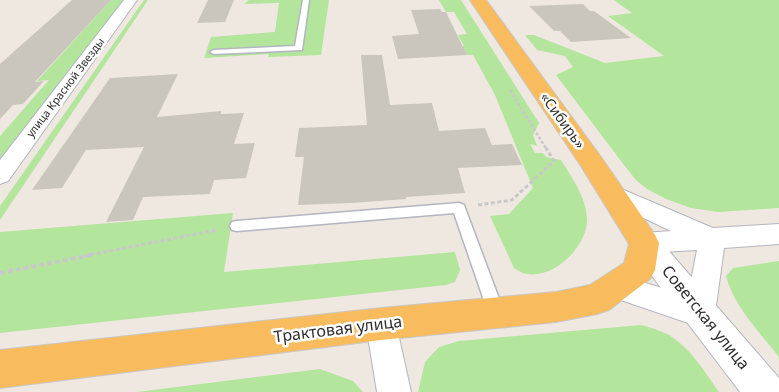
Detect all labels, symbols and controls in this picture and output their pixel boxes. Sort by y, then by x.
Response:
street label: улица Красной Звезды [24,36,108,140]
street label: «Сибирь» [536,90,588,152]
street label: Советская улица [657,262,753,374]
street label: Трактовая улица [273,313,403,347]

